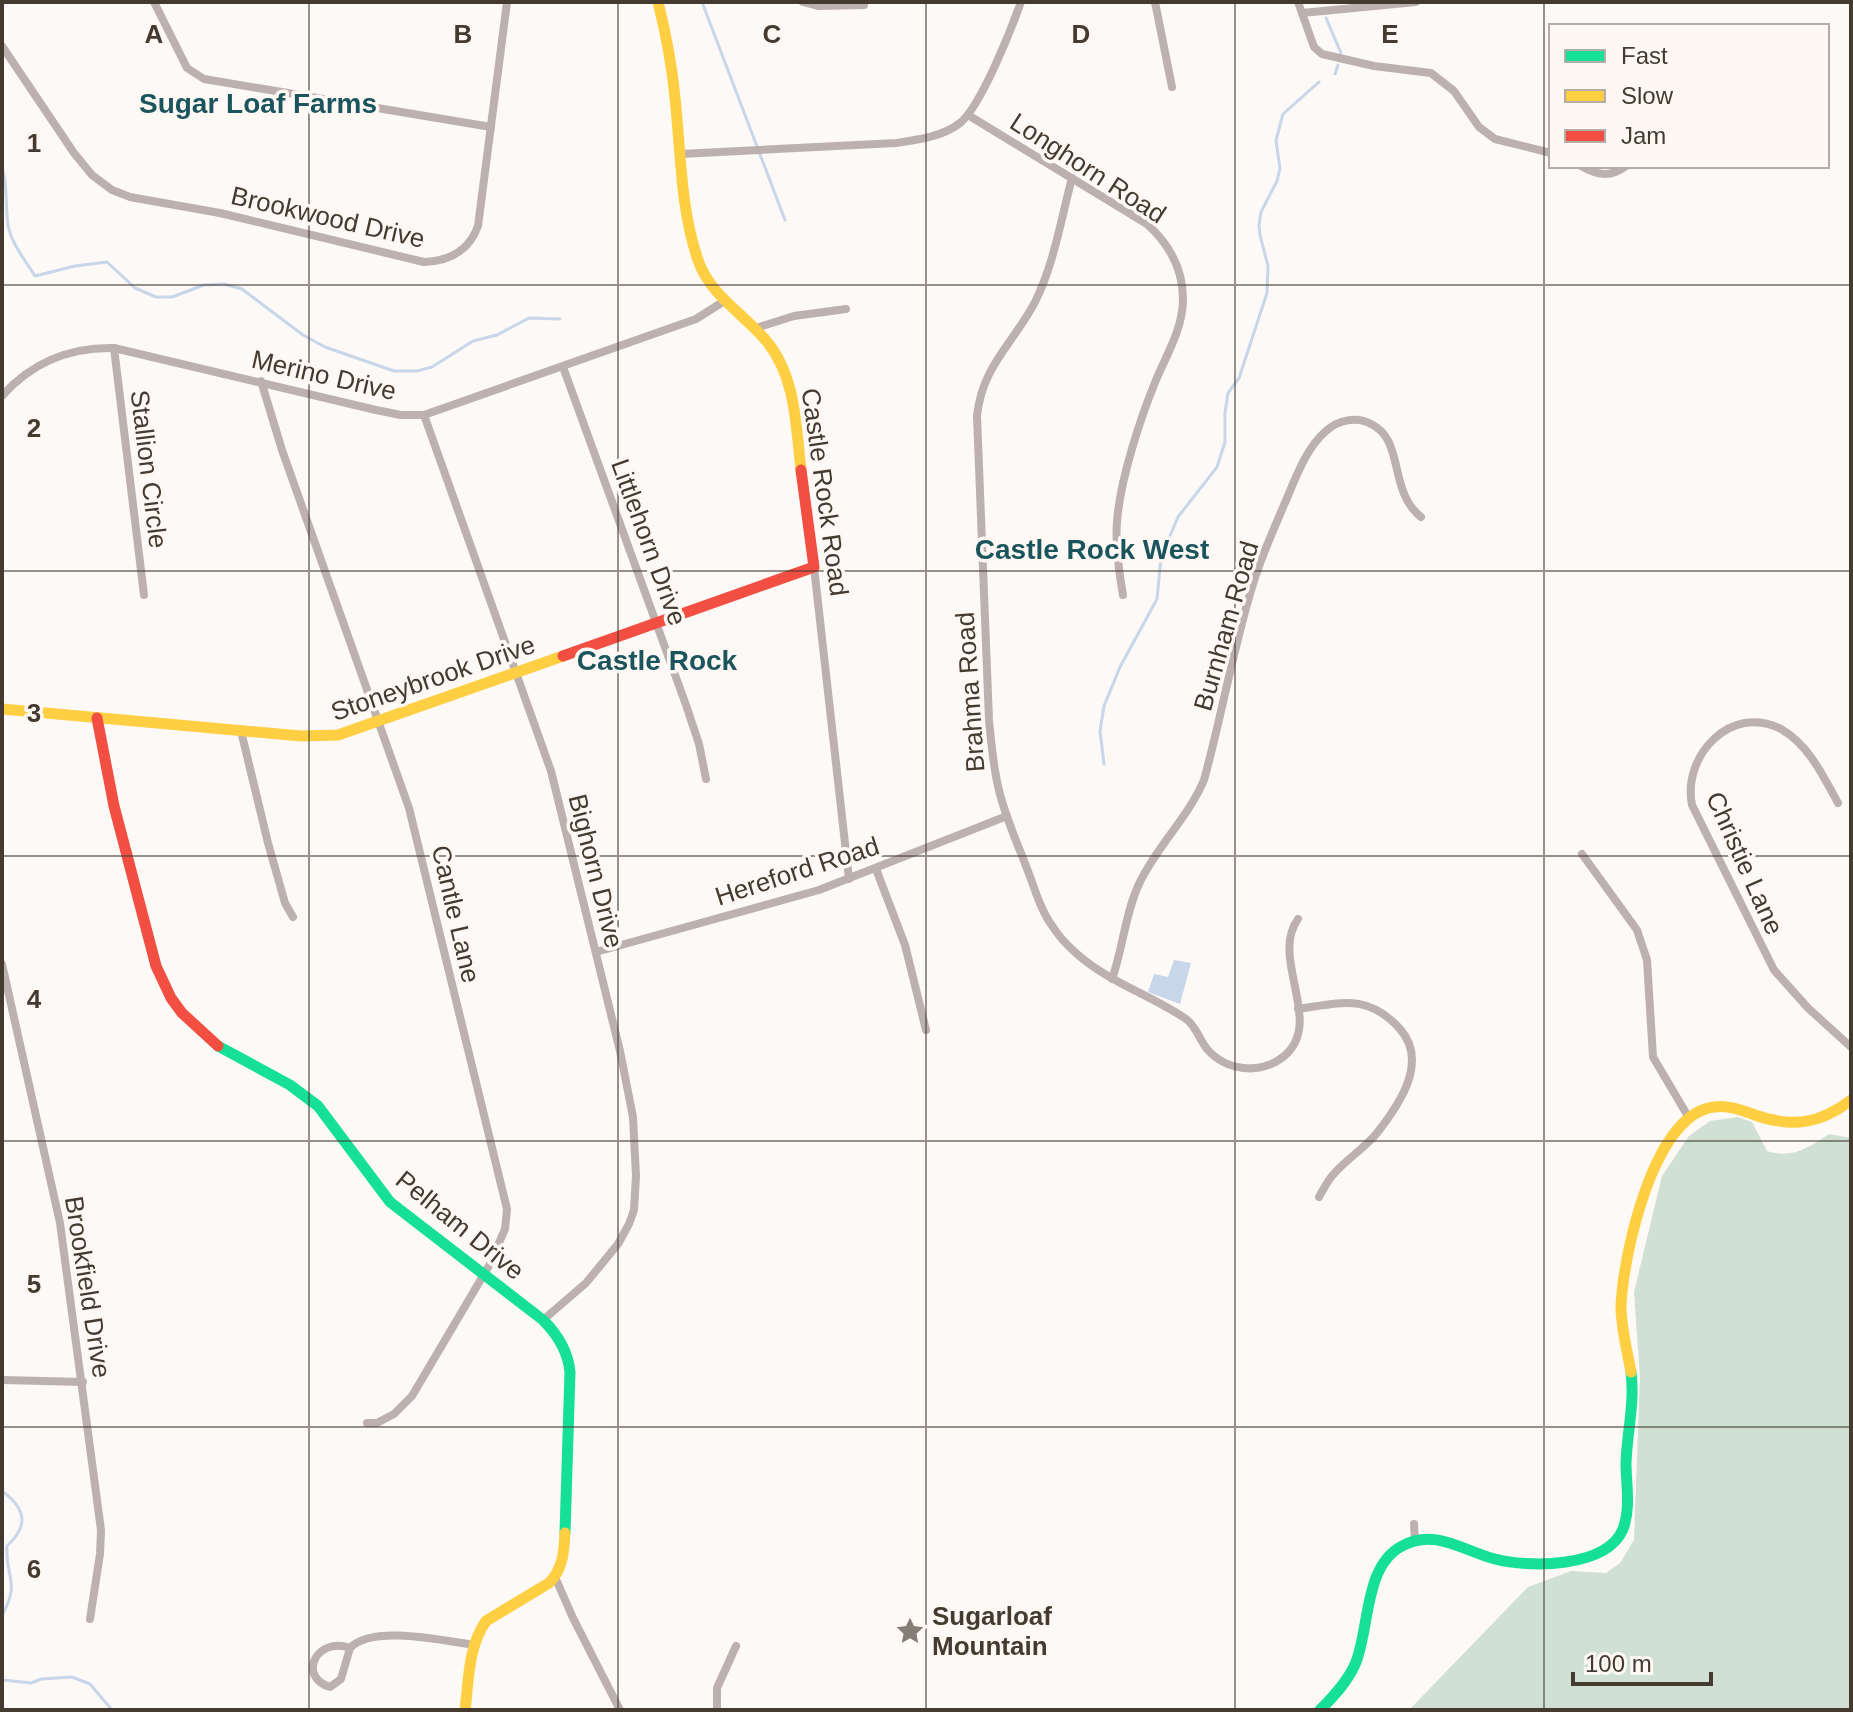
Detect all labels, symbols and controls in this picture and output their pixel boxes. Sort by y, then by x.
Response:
text: A [145,19,164,49]
text: B [454,19,472,49]
text: C [763,19,782,49]
text: D [1072,19,1090,49]
text: E [1381,19,1399,49]
legend [1549,24,1829,168]
text: Fast [1621,42,1668,69]
text: Slow [1621,82,1674,109]
district label: Sugar Loaf Farms [139,88,377,119]
street label: Longhorn Road [1005,107,1171,229]
text: Jam [1621,122,1666,149]
text: 1 [27,128,41,158]
street label: Brookwood Drive [228,180,428,254]
street label: Merino Drive [249,344,399,406]
street label: Castle Rock Road [796,386,854,598]
street label: Stallion Circle [124,388,174,550]
text: 2 [27,413,41,443]
street label: Littlehorn Drive [605,455,693,629]
district label: Castle Rock West [975,534,1209,565]
street label: Burnham Road [1187,538,1265,714]
street label: Brahma Road [949,611,991,773]
street label: Stoneybrook Drive [327,629,539,727]
district label: Castle Rock [577,645,738,676]
text: 3 [27,698,41,728]
street label: Christie Lane [1700,787,1790,939]
street label: Bighorn Drive [562,791,630,951]
street label: Hereford Road [711,830,883,912]
street label: Cantle Lane [426,842,486,986]
text: 4 [27,984,42,1014]
street label: Pelham Drive [390,1164,530,1286]
street label: Brookfield Drive [59,1194,117,1380]
text: 5 [27,1269,41,1299]
text: 6 [27,1554,41,1584]
place label: Sugarloaf Mountain [932,1601,1052,1661]
place icon: Sugarloaf Mountain [895,1616,925,1646]
scale bar [1573,1636,1711,1686]
text: 100 m [1585,1650,1652,1677]

